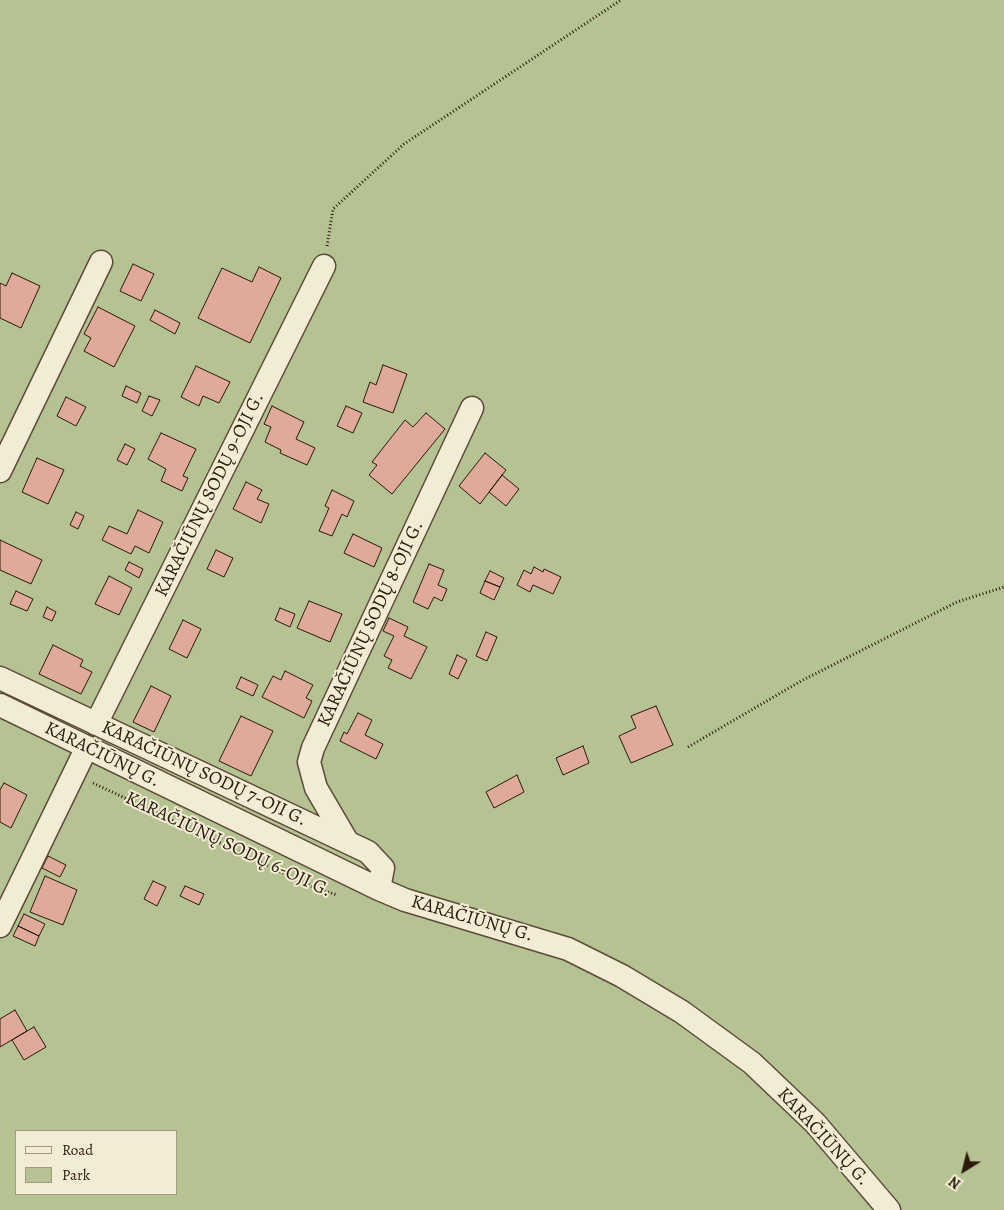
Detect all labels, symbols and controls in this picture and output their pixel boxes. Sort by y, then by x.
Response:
street label: KARAČIŪNŲ SODŲ 9-OJI G. [151,389,269,601]
street label: KARAČIŪNŲ SODŲ 8-OJI G. [313,517,429,731]
street label: KARAČIŪNŲ SODŲ 7-OJI G. [98,716,310,832]
street label: KARAČIŪNŲ G. [40,717,164,793]
street label: KARAČIŪNŲ SODŲ 6-OJI G. [121,787,335,903]
street label: KARAČIŪNŲ G. [408,891,536,947]
street label: KARAČIŪNŲ G. [772,1083,874,1191]
legend [15,1130,178,1195]
text: Road [62,1140,93,1160]
north arrow [939,1145,989,1195]
text: Park [62,1165,90,1185]
text: N [945,1172,965,1193]

